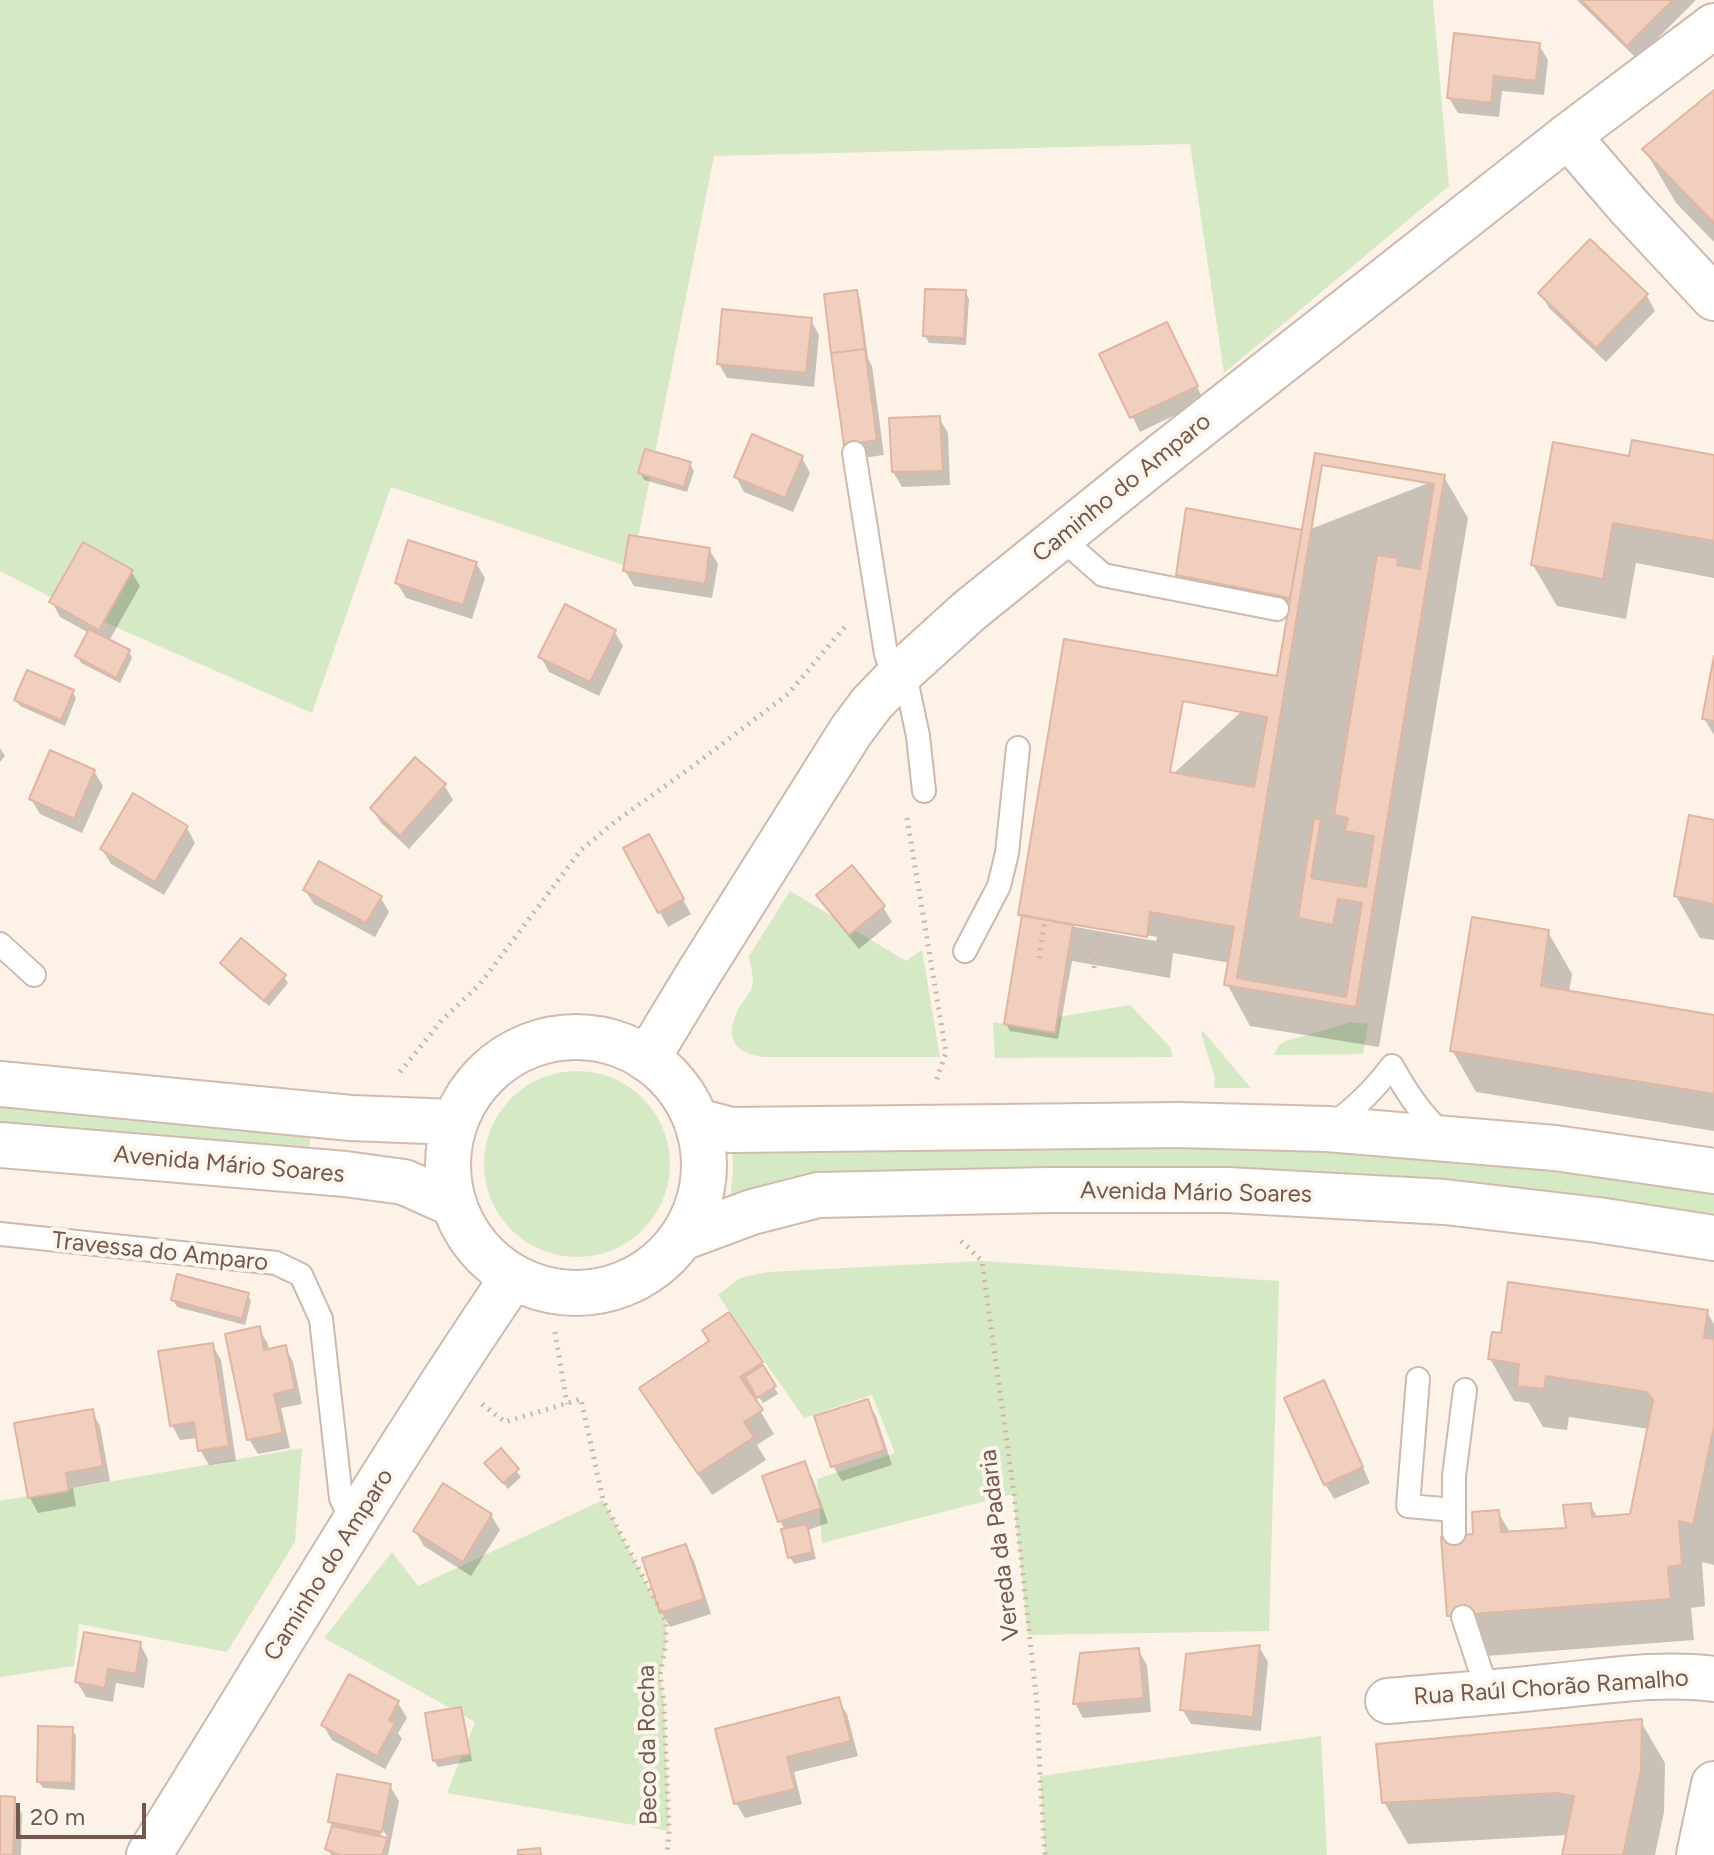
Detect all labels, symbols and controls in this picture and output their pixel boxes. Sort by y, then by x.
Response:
street label: Caminho do Amparo [1027,407,1217,569]
street label: Avenida Mário Soares [112,1141,346,1189]
street label: Avenida Mário Soares [1080,1177,1312,1209]
street label: Travessa do Amparo [51,1226,269,1278]
street label: Vereda da Padaria [974,1448,1026,1642]
street label: Caminho do Amparo [258,1464,400,1666]
street label: Rua Raúl Chorão Ramalho [1412,1664,1690,1712]
street label: Beco da Rocha [632,1665,664,1825]
scale bar [20,1787,150,1837]
text: 20 m [30,1802,85,1831]

